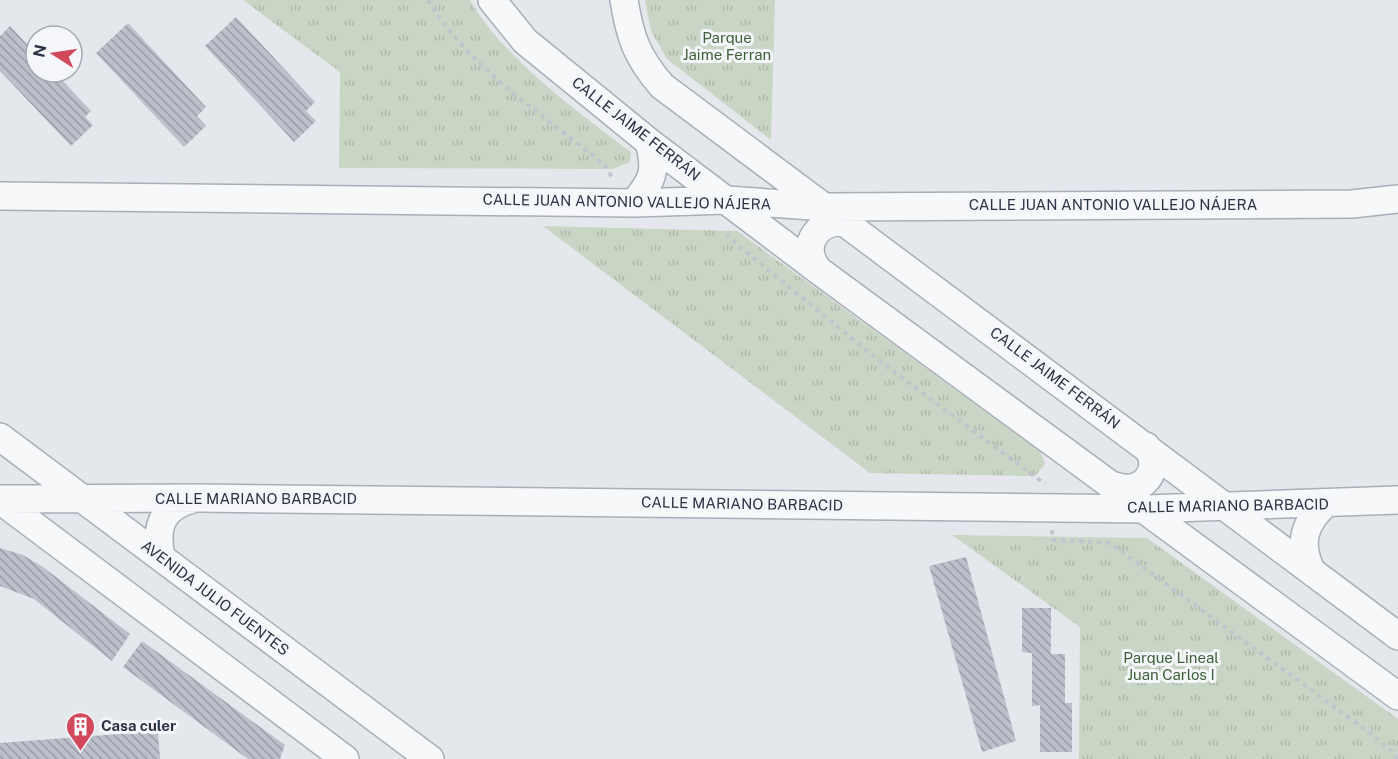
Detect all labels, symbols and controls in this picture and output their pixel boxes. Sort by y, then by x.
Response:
north arrow [24,24,84,84]
park label: Parque Jaime Ferran [683,29,771,63]
text: N [29,43,50,59]
street label: CALLE JAIME FERRÁN [569,73,704,184]
street label: CALLE JUAN ANTONIO VALLEJO NÁJERA [483,190,772,213]
street label: CALLE JUAN ANTONIO VALLEJO NÁJERA [969,196,1258,213]
street label: CALLE JAIME FERRÁN [987,323,1124,432]
street label: CALLE MARIANO BARBACID [155,490,357,507]
street label: CALLE MARIANO BARBACID [641,493,843,514]
street label: CALLE MARIANO BARBACID [1127,495,1329,516]
street label: AVENIDA JULIO FUENTES [138,536,293,659]
park label: Parque Lineal Juan Carlos I [1123,649,1219,683]
building icon: Casa culer [64,710,96,752]
place label: Casa culer [101,717,176,734]

